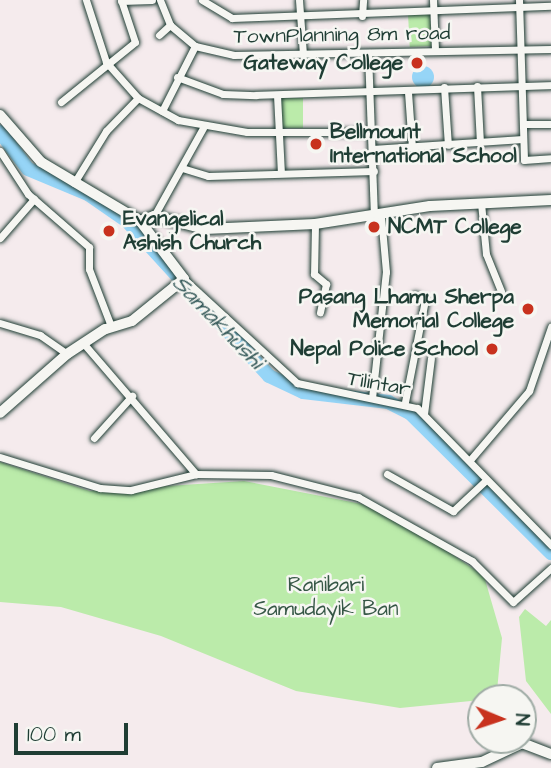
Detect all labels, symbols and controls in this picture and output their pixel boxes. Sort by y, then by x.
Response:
street label: TownPlanning 8m road [233,21,451,49]
place label: Gateway College [243,50,403,76]
marker: Gateway College [409,55,425,71]
place label: Bellmount International School [330,119,517,169]
marker: Bellmount International School [308,136,324,152]
place label: Evangelical Ashish Church [123,206,261,256]
place label: NCMT College [388,214,522,240]
marker: NCMT College [366,219,382,235]
marker: Evangelical Ashish Church [101,223,117,239]
water label: Samakhushi [166,269,270,375]
place label: Pasang Lhamu Sherpa Memorial College [299,284,514,334]
marker: Pasang Lhamu Sherpa Memorial College [520,301,536,317]
place label: Nepal Police School [291,336,478,362]
marker: Nepal Police School [484,341,500,357]
street label: Tilintar [345,366,413,402]
park label: Ranibari Samudayik Ban [254,572,398,622]
north arrow [467,684,537,754]
scale bar [18,708,131,752]
text: N [508,713,535,726]
text: 100 m [27,720,81,749]

